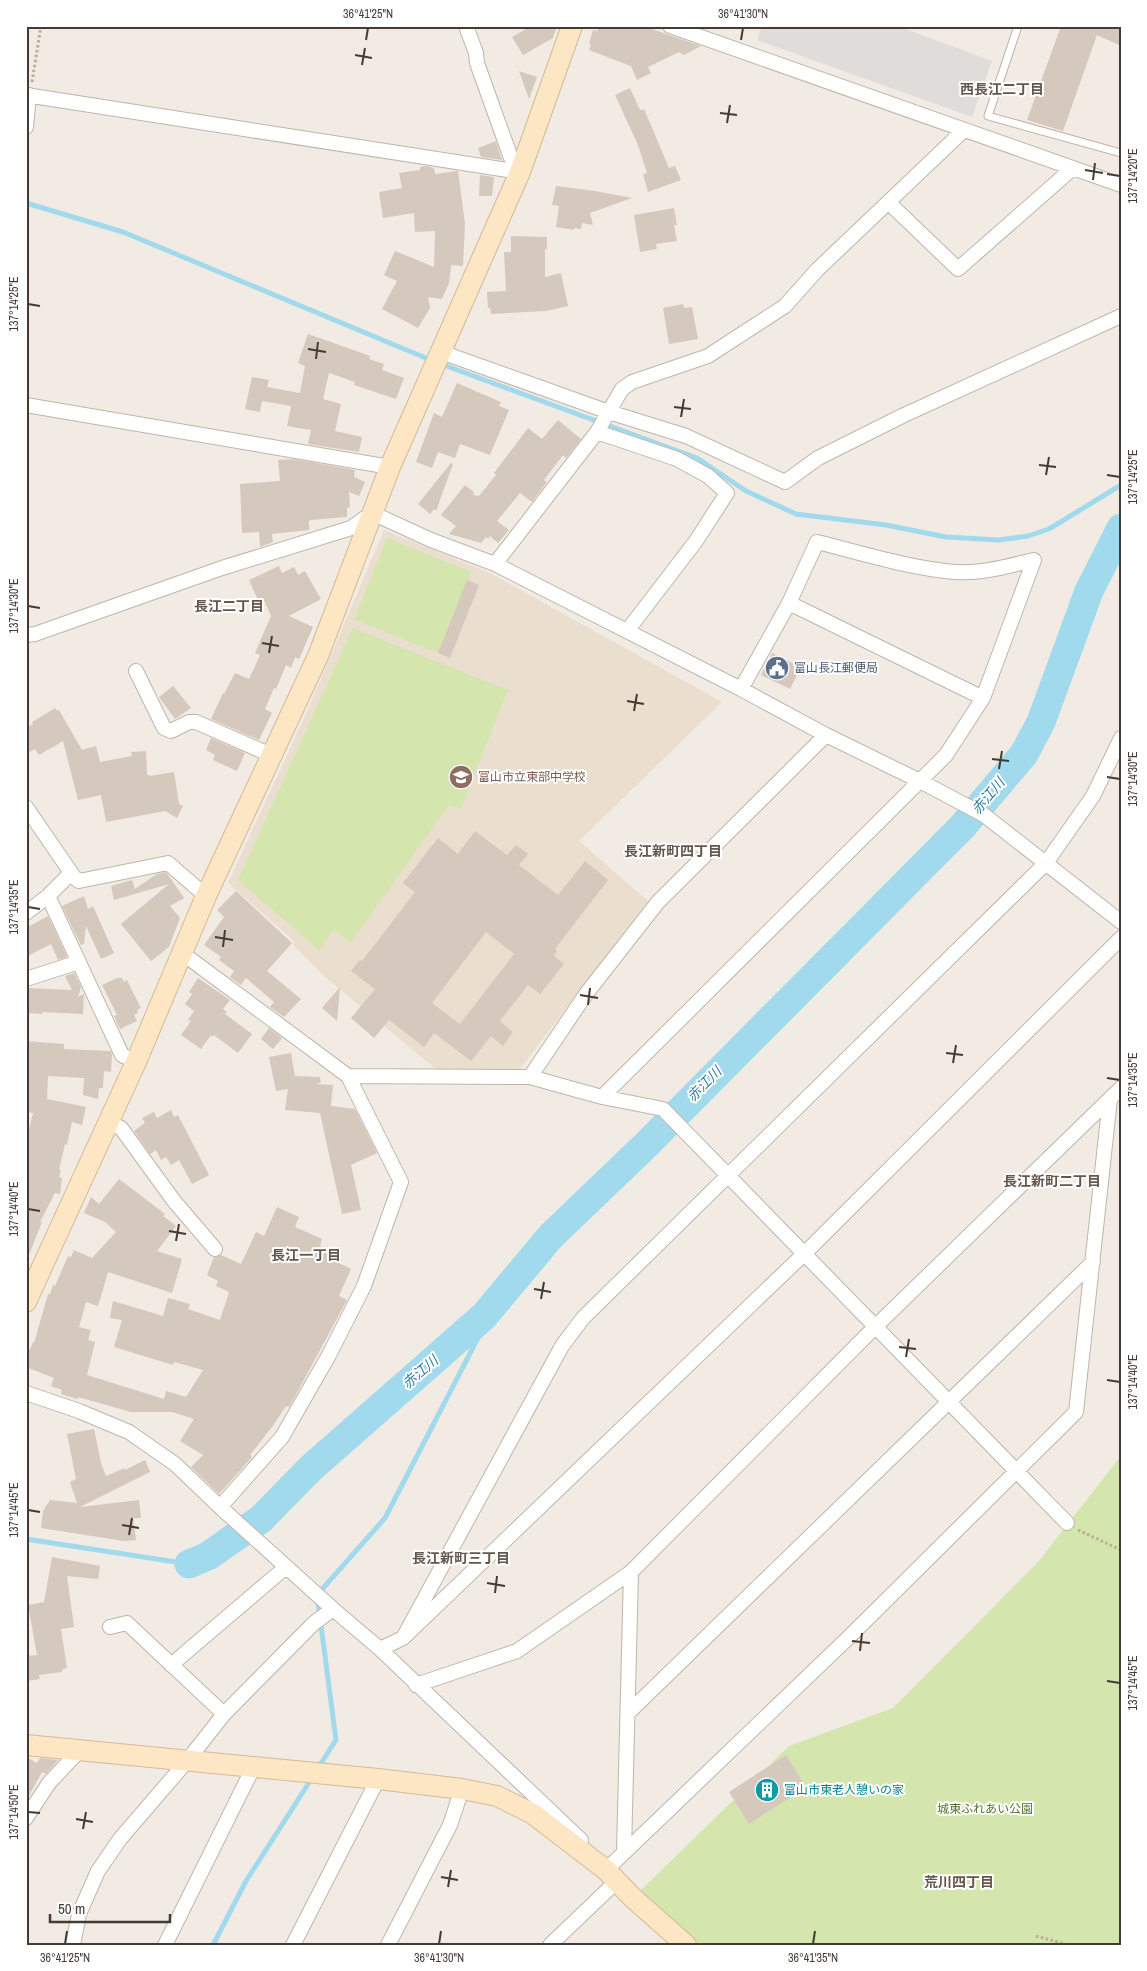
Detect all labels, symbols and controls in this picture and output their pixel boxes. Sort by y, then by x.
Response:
text: 36°41'25"N [343,6,393,22]
text: 36°41'30"N [718,6,768,22]
district label: 西長江二丁目 [960,80,1044,98]
text: 137°14'20"E [1125,148,1141,204]
text: 137°14'25"E [6,276,22,332]
text: 137°14'25"E [1125,449,1141,505]
text: 137°14'30"E [6,578,22,634]
district label: 長江二丁目 [194,597,264,615]
public building icon: 富山長江郵便局 [764,655,790,681]
place label: 富山長江郵便局 [794,660,878,676]
text: 137°14'30"E [1125,751,1141,807]
school or university icon: 富山市立東部中学校 [448,764,474,790]
place label: 富山市立東部中学校 [478,769,586,785]
water label: 赤江川 [968,773,1010,818]
district label: 長江新町四丁目 [624,842,722,860]
text: 137°14'35"E [6,879,22,935]
text: 137°14'35"E [1125,1052,1141,1108]
water label: 赤江川 [683,1061,727,1105]
district label: 長江新町二丁目 [1003,1172,1101,1190]
text: 137°14'40"E [6,1181,22,1237]
district label: 長江一丁目 [271,1246,341,1264]
water label: 赤江川 [398,1350,443,1393]
text: 137°14'40"E [1125,1354,1141,1410]
text: 137°14'45"E [6,1482,22,1538]
district label: 長江新町三丁目 [412,1549,510,1567]
text: 137°14'45"E [1125,1655,1141,1711]
building icon: 富山市東老人憩いの家 [754,1777,780,1803]
place label: 富山市東老人憩いの家 [784,1782,904,1798]
text: 137°14'50"E [6,1784,22,1840]
park label: 城東ふれあい公園 [937,1801,1033,1817]
district label: 荒川四丁目 [924,1873,994,1891]
scale bar [50,1891,170,1923]
text: 50 m [58,1898,85,1919]
text: 36°41'25"N [40,1950,90,1966]
text: 36°41'30"N [414,1950,464,1966]
text: 36°41'35"N [788,1950,838,1966]

